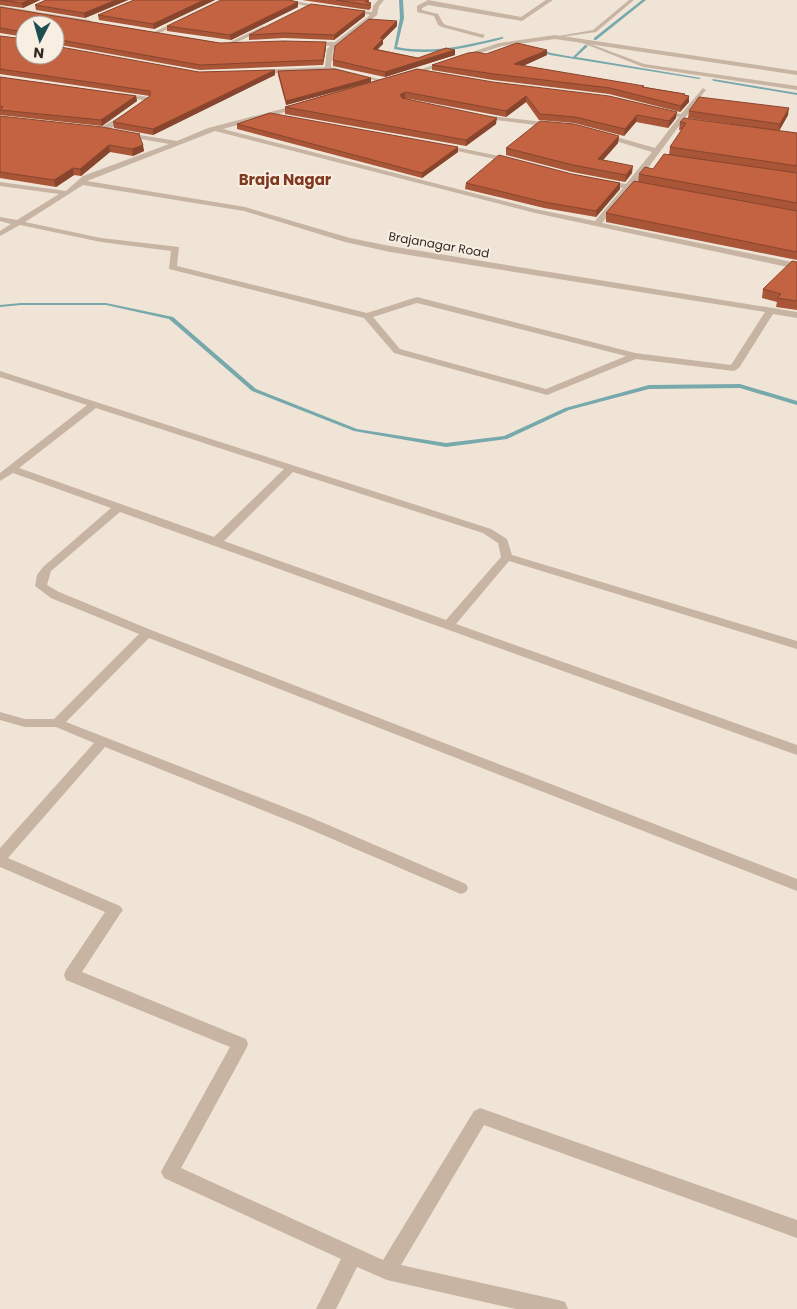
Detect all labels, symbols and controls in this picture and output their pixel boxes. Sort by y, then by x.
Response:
north arrow [15,15,65,65]
text: N [32,42,45,63]
district label: Braja Nagar [239,169,332,190]
street label: Brajanagar Road [387,227,491,262]

